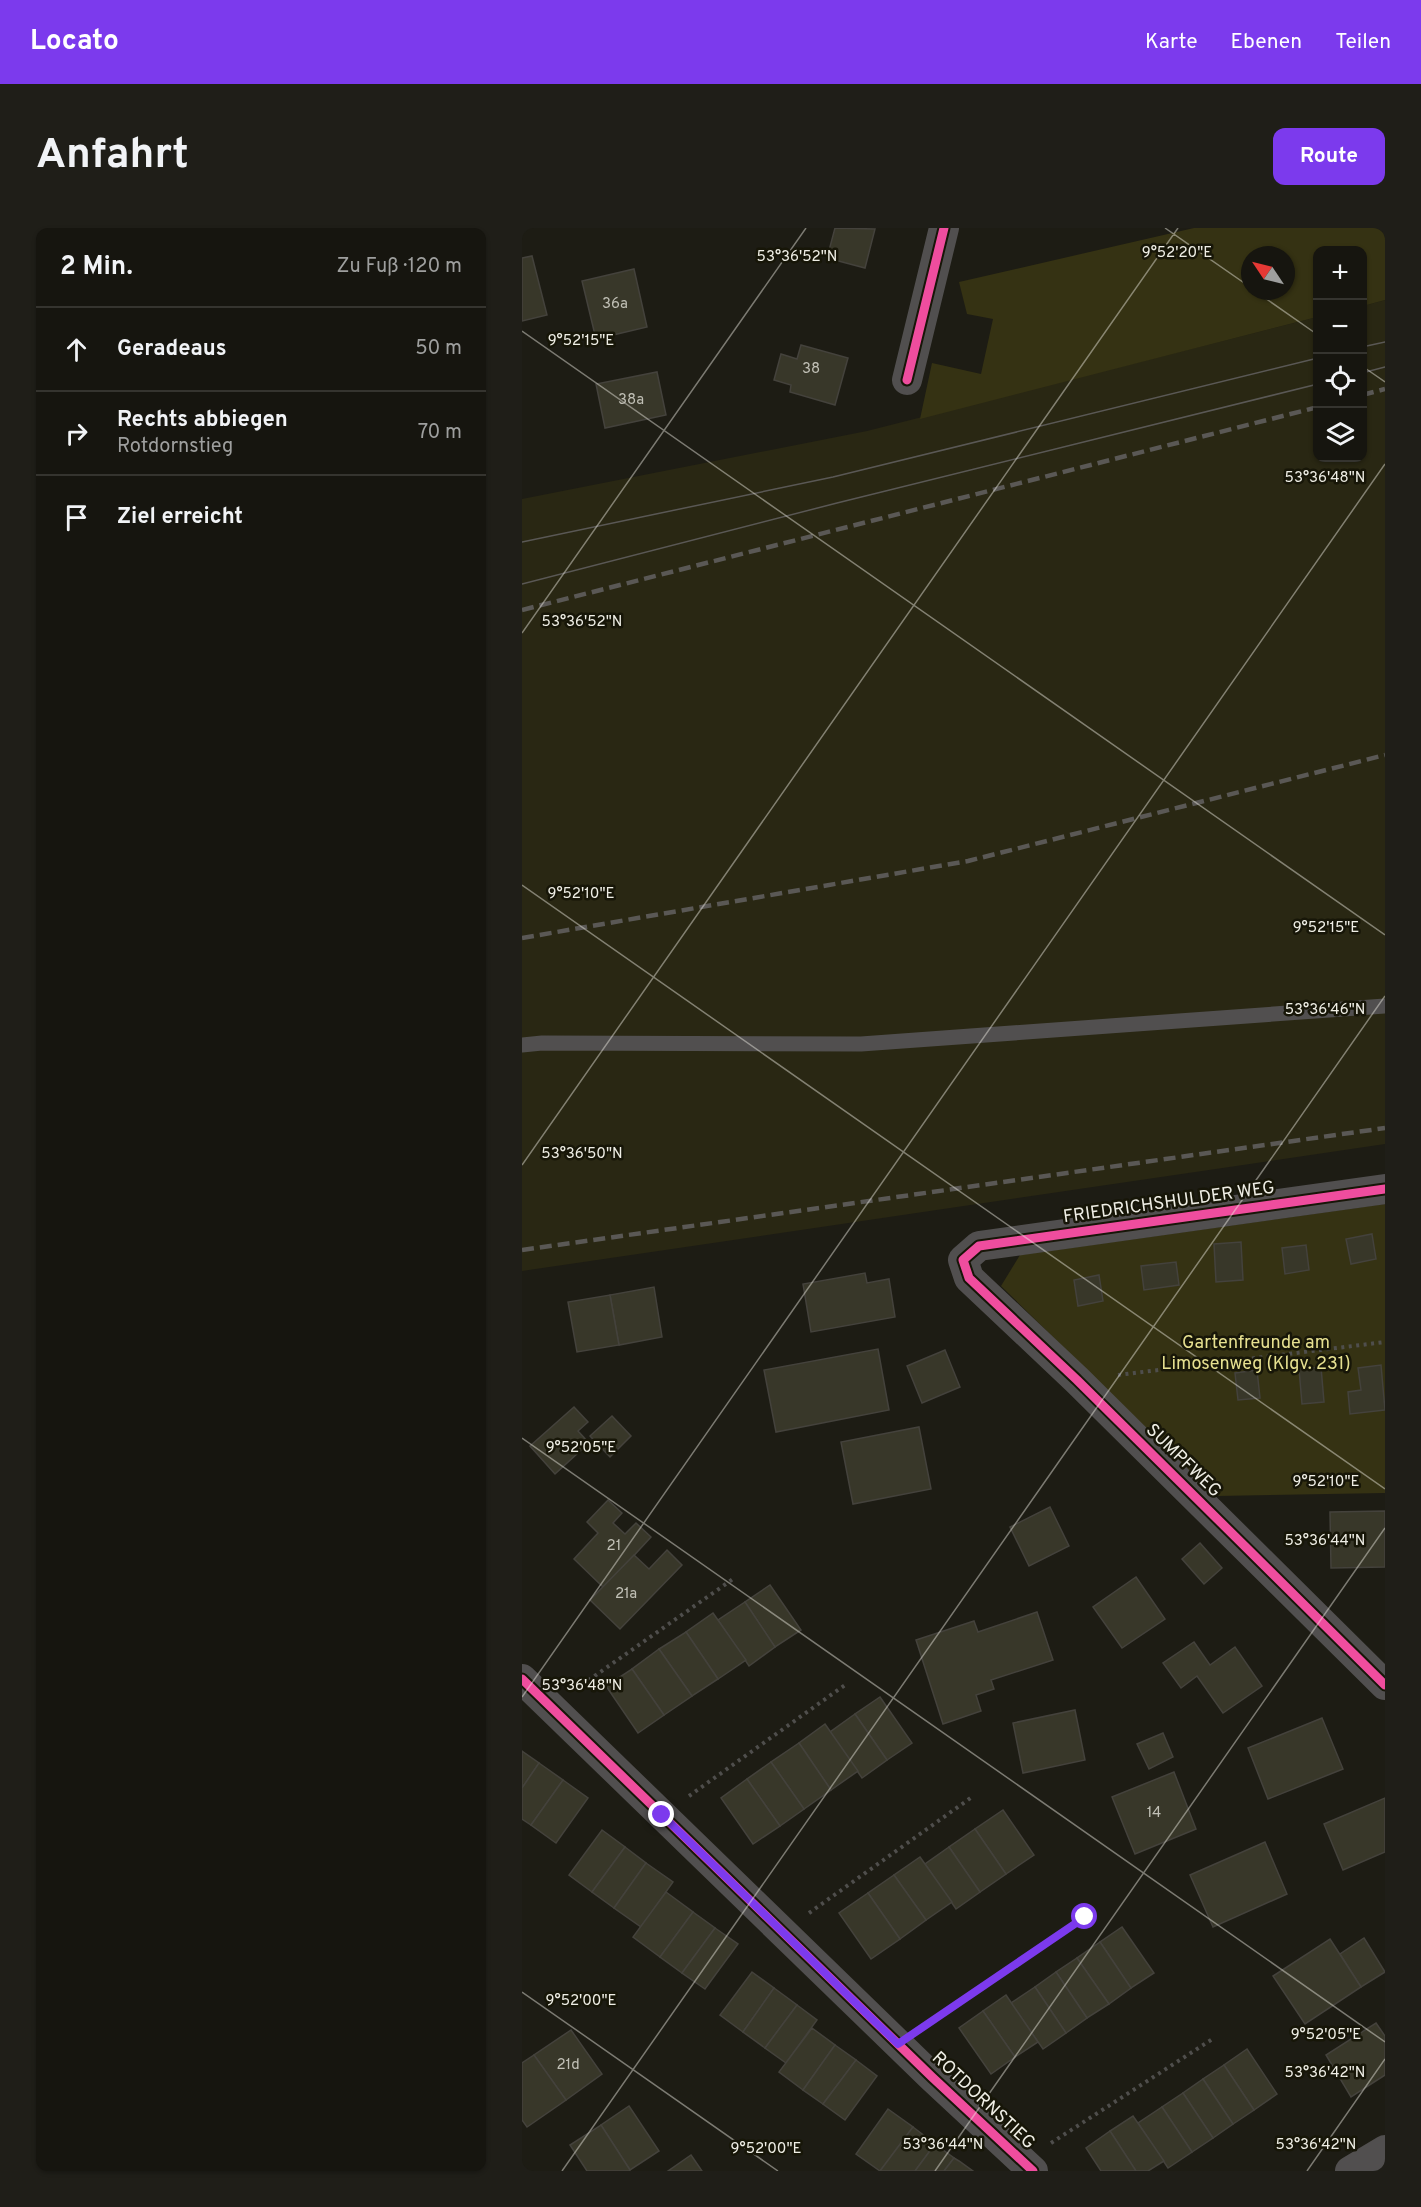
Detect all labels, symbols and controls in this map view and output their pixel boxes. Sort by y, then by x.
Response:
text: Locato [30,24,119,60]
text: Karte [1145,29,1197,56]
text: Ebenen [1230,29,1302,56]
text: Teilen [1335,29,1391,56]
button: Route [1273,128,1385,185]
text: Anfahrt [36,130,189,183]
text: 9°52'20"E [1142,244,1212,263]
north arrow [1241,246,1295,300]
map controls [1313,246,1367,462]
button: + [1313,246,1367,300]
text: 53°36'52"N [757,248,837,267]
text: 2 Min. [60,251,133,284]
text: Zu Fuß · 120 m [337,254,462,280]
house number: 36a [602,295,628,314]
button: − [1313,300,1367,354]
text: 9°52'15"E [548,332,614,351]
icon: ahead [60,333,93,366]
text: Geradeaus [117,336,227,363]
text: 50 m [415,336,462,362]
button: locate [1313,354,1367,408]
house number: 38 [802,360,820,379]
house number: 38a [618,391,644,410]
text: Rechts abbiegen [117,407,288,434]
button: layers [1313,408,1367,462]
icon: right [60,417,93,450]
text: 70 m [418,420,462,446]
text: Rotdornstieg [117,434,233,460]
text: 53°36'48"N [1285,469,1365,488]
icon: arrive [60,501,93,534]
text: Ziel erreicht [117,504,243,531]
text: 53°36'52"N [542,613,622,632]
text: 9°52'10"E [548,885,614,904]
text: 9°52'15"E [1293,919,1359,938]
text: 53°36'46"N [1285,1001,1365,1020]
text: 53°36'50"N [541,1145,623,1164]
street label: FRIEDRICHSHULDER WEG [1062,1177,1276,1229]
park label: Gartenfreunde am Limosenweg (Klgv. 231) [1161,1332,1351,1376]
street label: SUMPFWEG [1140,1419,1226,1503]
text: 9°52'05"E [546,1439,616,1458]
text: 9°52'10"E [1293,1473,1359,1492]
text: 53°36'44"N [1285,1532,1365,1551]
house number: 21 [607,1537,621,1556]
house number: 21a [615,1585,637,1604]
text: 53°36'48"N [542,1677,622,1696]
route end [648,1801,674,1827]
house number: 14 [1147,1804,1161,1823]
route start [1071,1903,1097,1929]
text: 9°52'00"E [546,1992,616,2011]
text: 9°52'05"E [1291,2026,1361,2045]
street label: ROTDORNSTIEG [926,2047,1040,2155]
house number: 21d [556,2056,580,2075]
text: 53°36'42"N [1285,2064,1365,2083]
text: 53°36'44"N [903,2136,983,2155]
text: 53°36'42"N [1276,2136,1356,2155]
text: 9°52'00"E [731,2140,801,2159]

